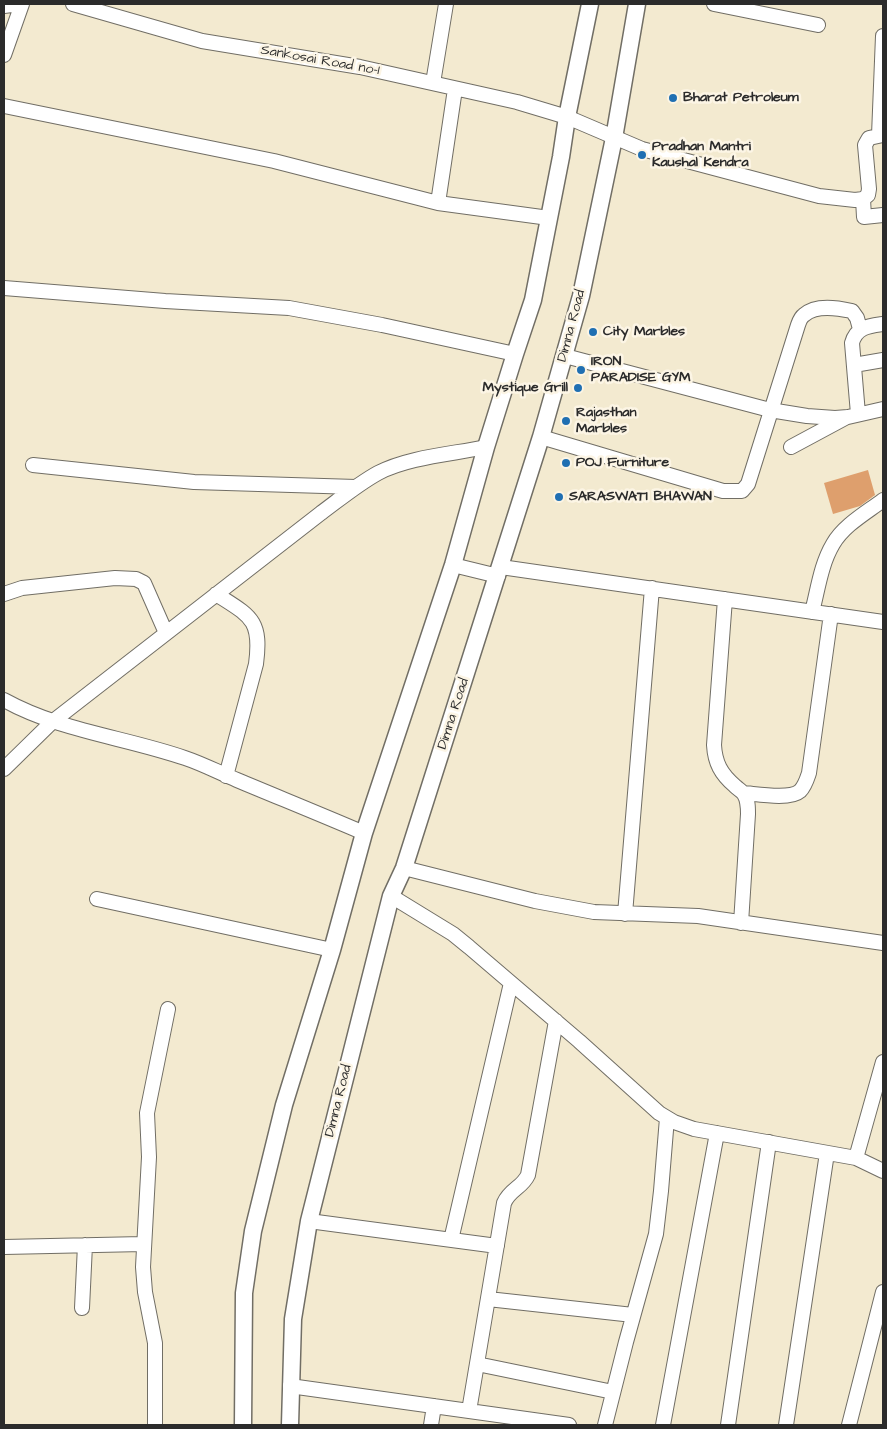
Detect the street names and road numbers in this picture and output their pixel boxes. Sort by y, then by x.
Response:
street label: Sankosai Road no-1 [259,42,381,80]
street label: Dimna Road [554,288,590,364]
street label: Dimna Road [435,676,473,752]
street label: Dimna Road [322,1063,356,1139]

